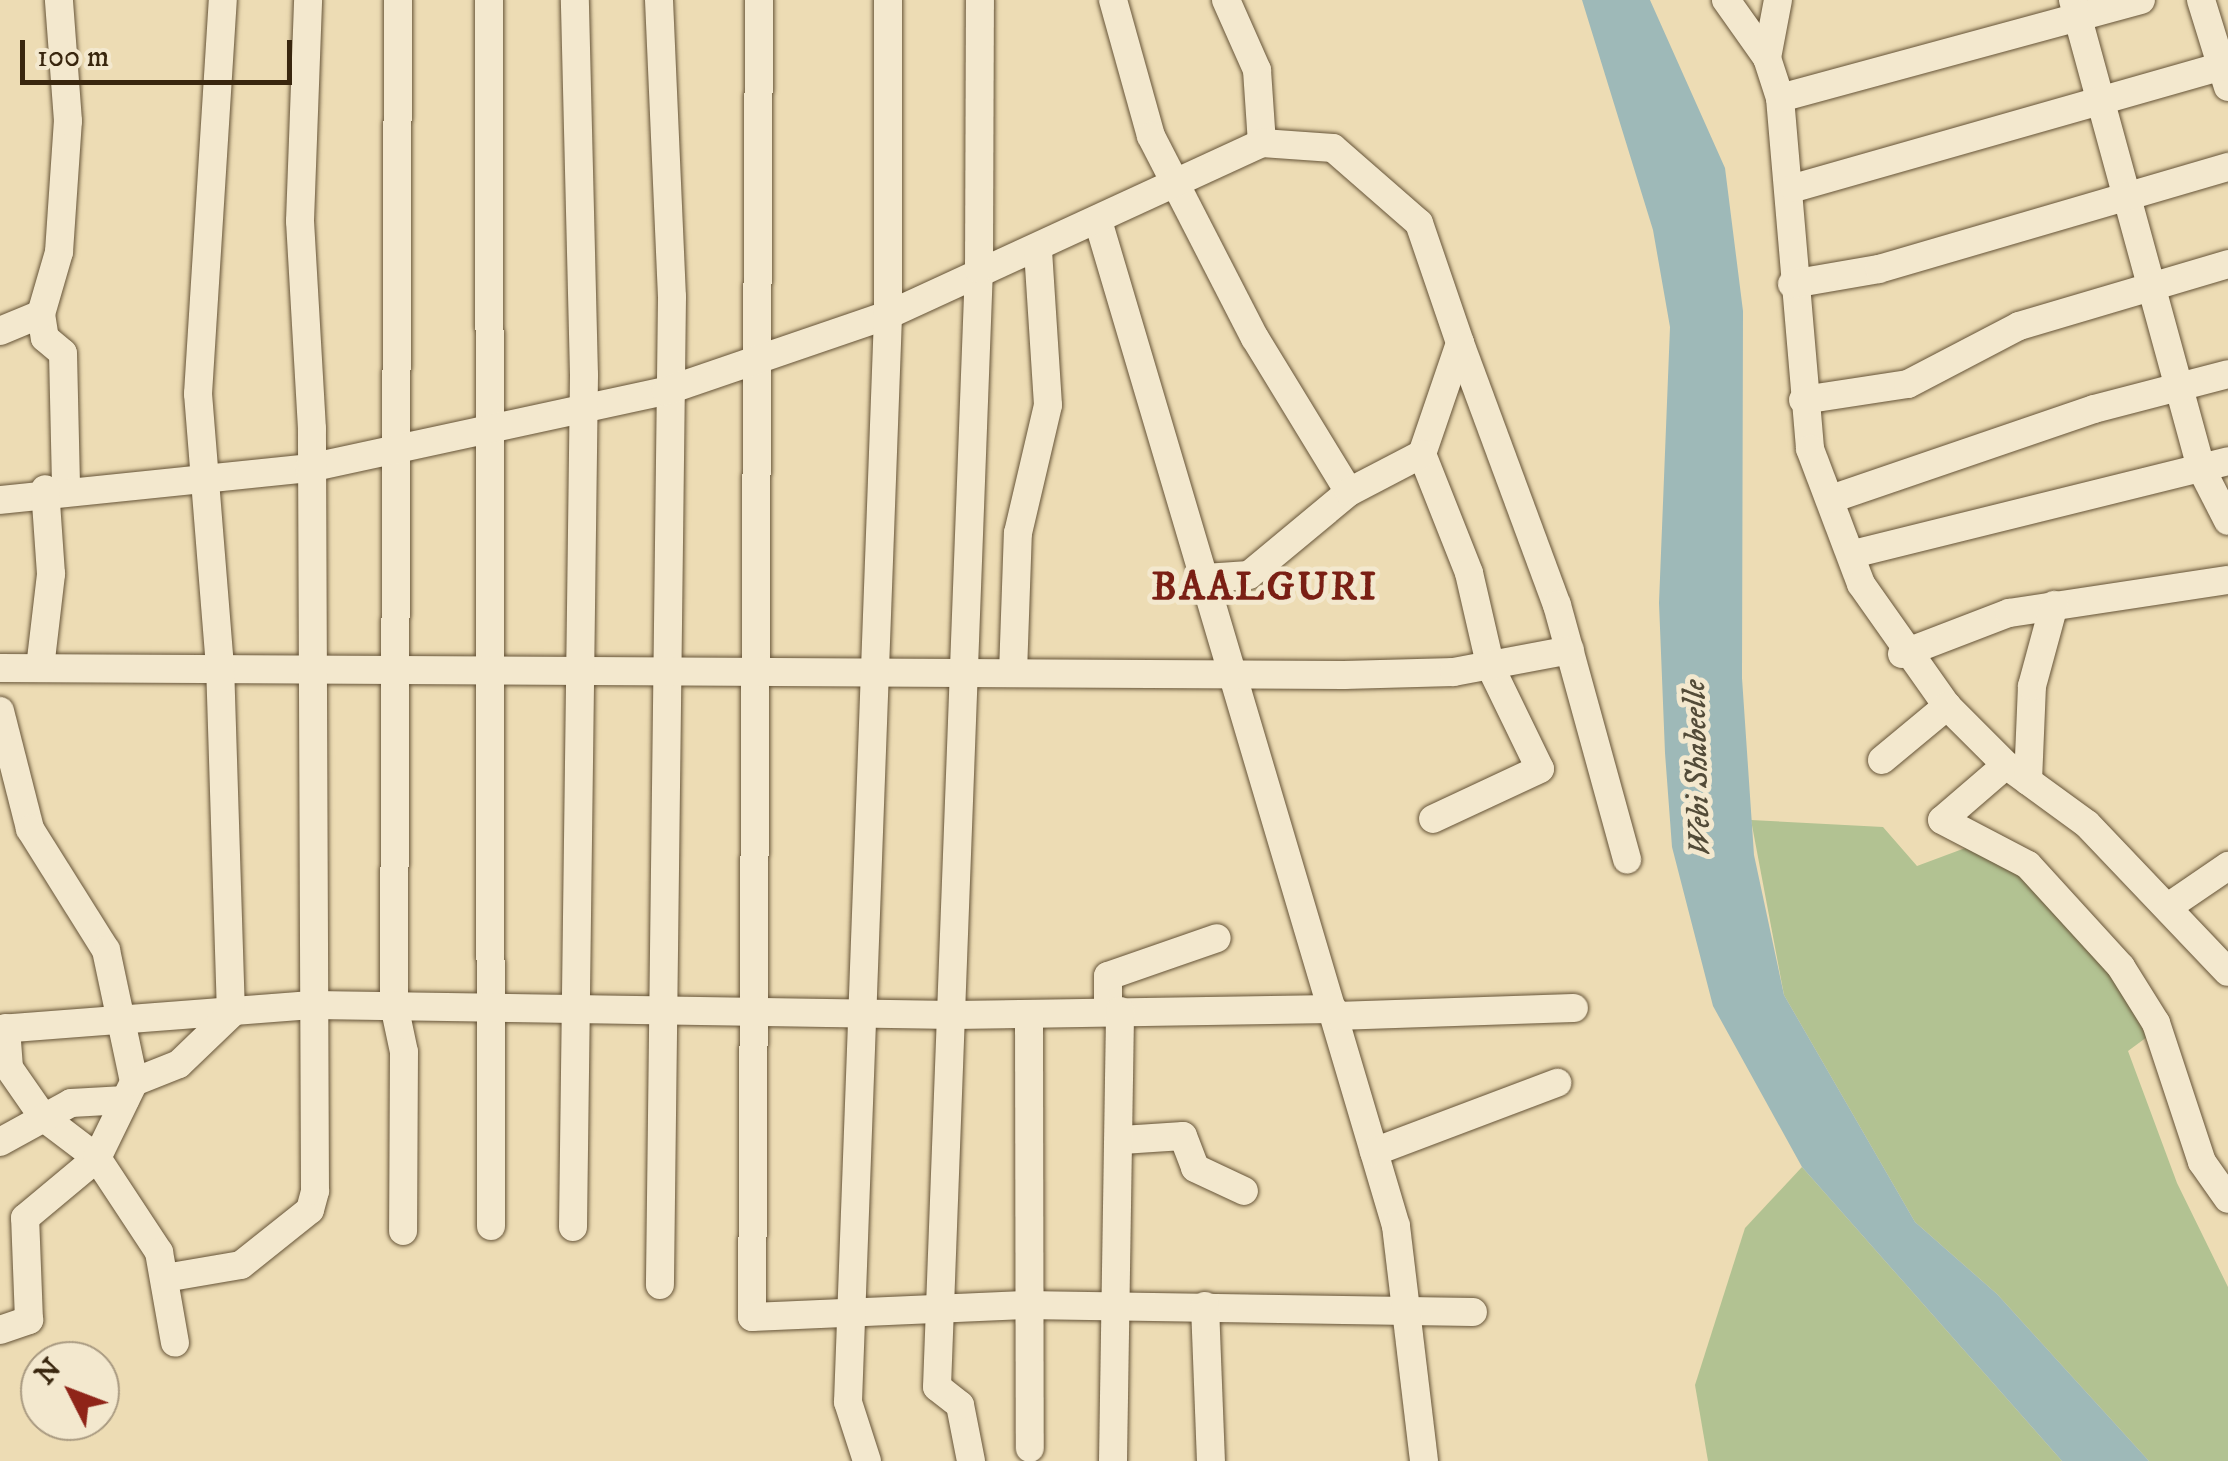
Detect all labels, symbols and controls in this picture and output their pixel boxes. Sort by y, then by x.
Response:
scale bar [25,20,298,82]
text: 100 m [37,39,109,76]
district label: BAALGURI [1151,564,1379,612]
water label: Webi Shabeelle [1676,679,1720,857]
north arrow [20,1341,120,1441]
text: N [28,1352,70,1392]

